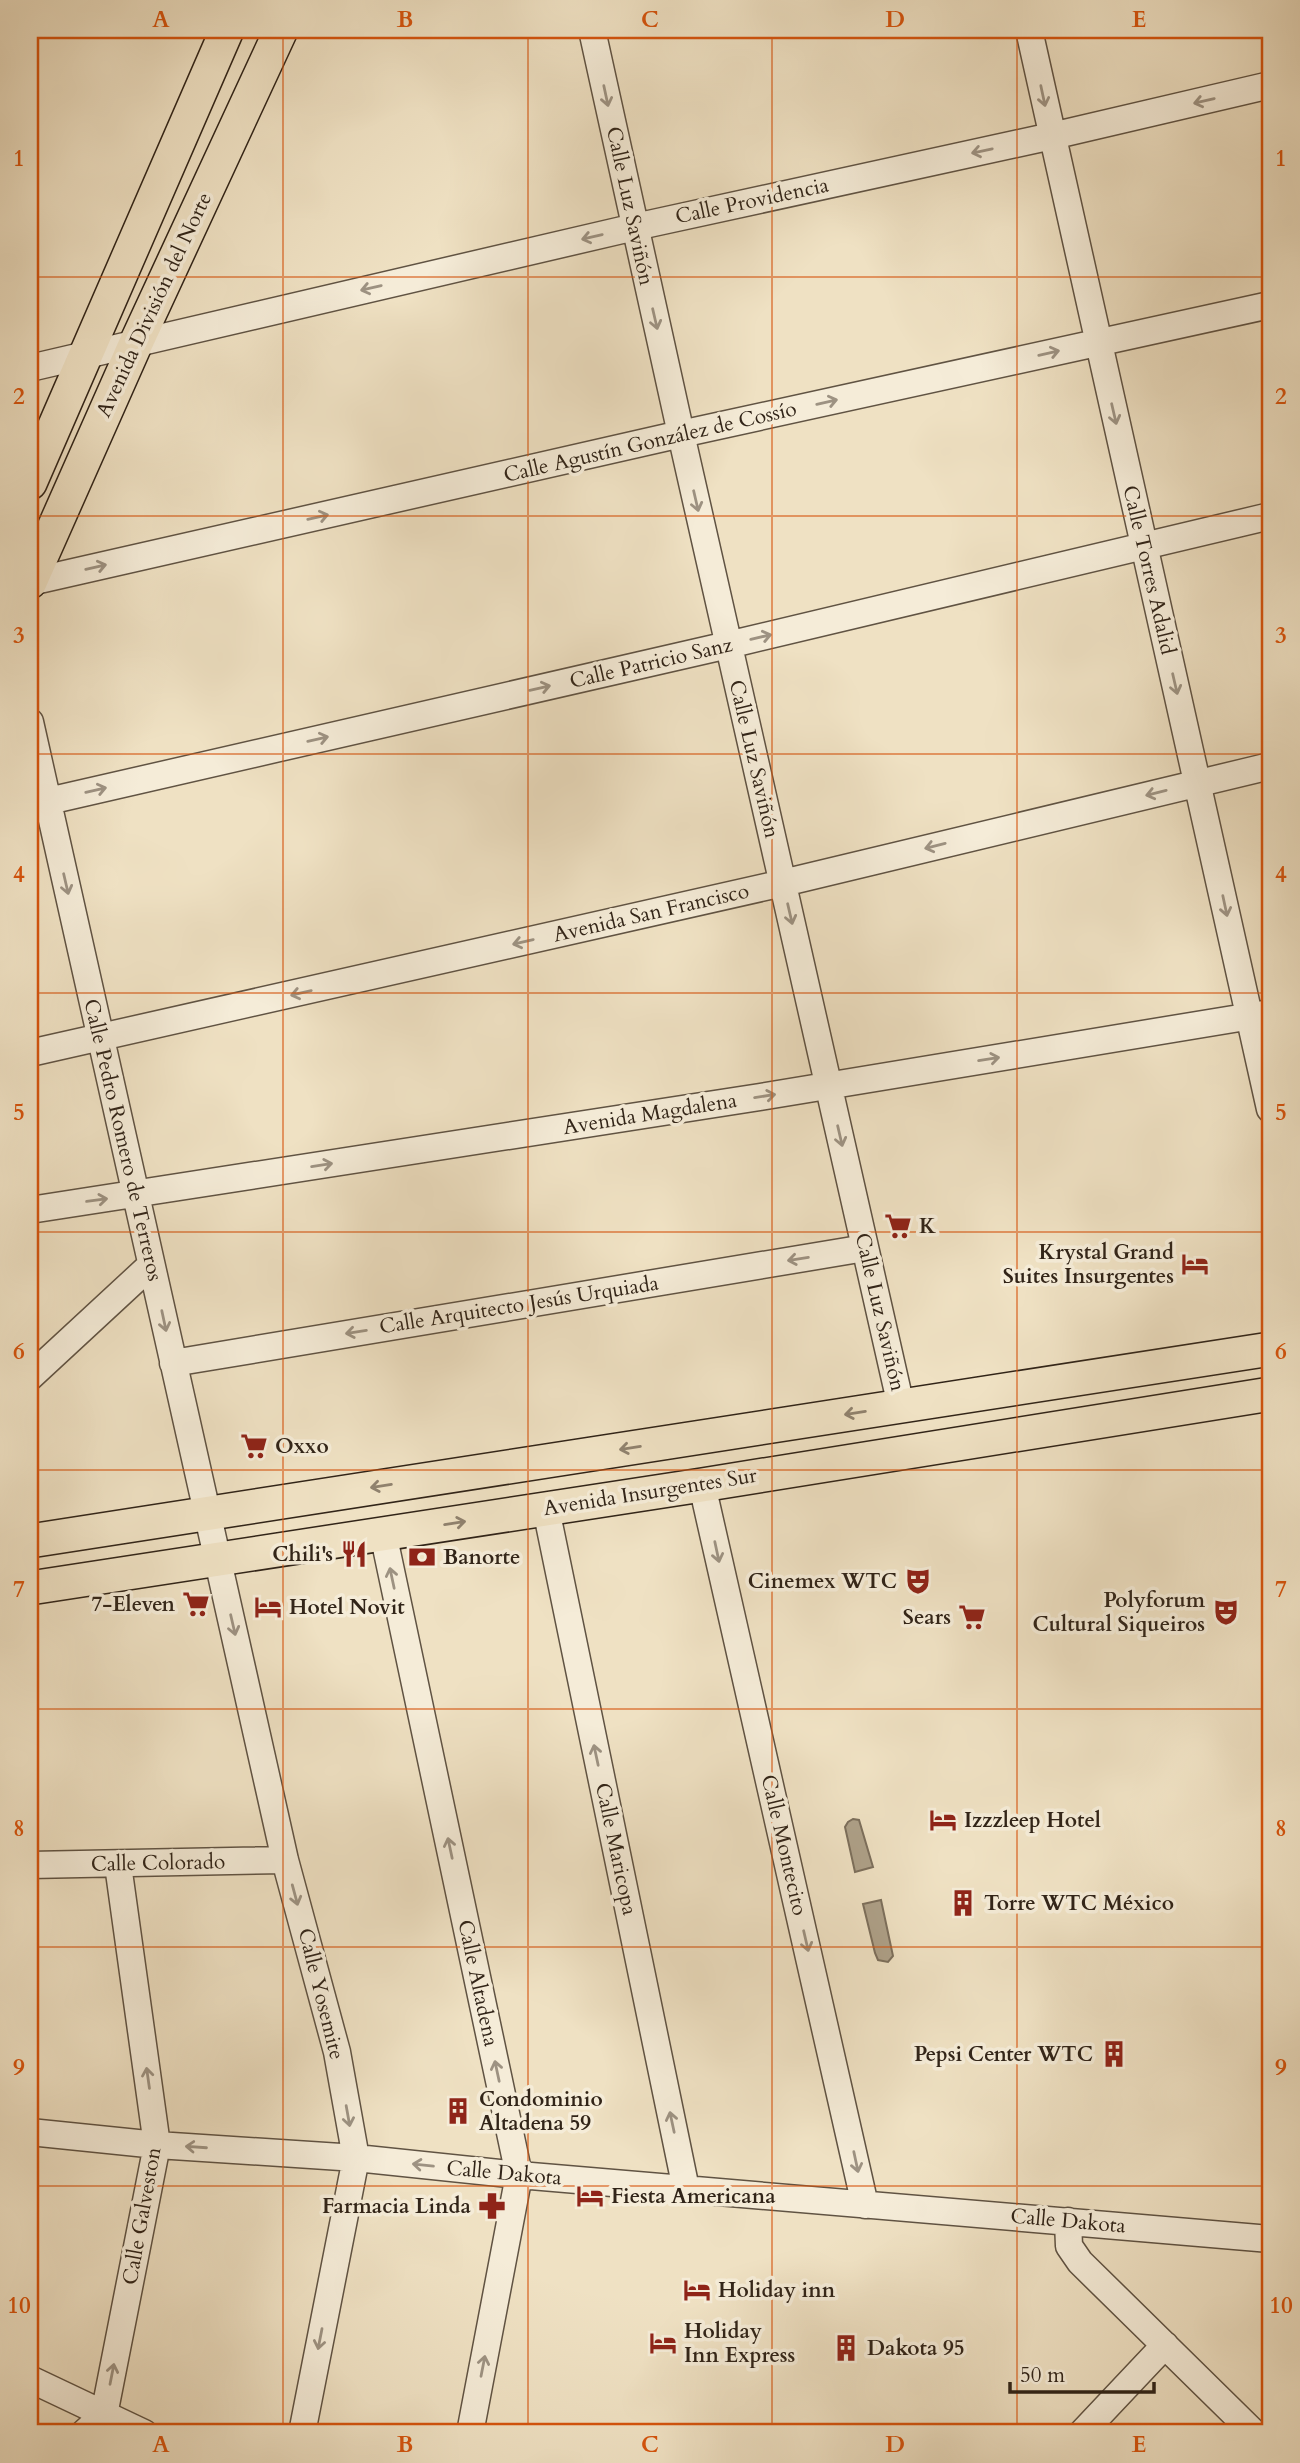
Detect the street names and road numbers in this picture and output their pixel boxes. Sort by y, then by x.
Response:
street label: Calle Luz Saviñón [599,124,661,288]
street label: Calle Providencia [673,171,831,231]
street label: Avenida División del Norte [89,188,219,422]
street label: Calle Agustín González de Cossío [501,394,799,490]
street label: Calle Torres Adalid [1115,483,1183,657]
street label: Calle Patricio Sanz [567,630,736,696]
street label: Calle Luz Saviñón [722,677,786,841]
street label: Avenida San Francisco [550,876,752,950]
street label: Calle Pedro Romero de Terreros [76,996,170,1284]
street label: Avenida Magdalena [561,1086,739,1142]
street label: Calle Luz Saviñón [848,1230,912,1394]
street label: Calle Arquitecto Jesús Urquiada [377,1269,661,1341]
street label: Avenida Insurgentes Sur [541,1461,759,1523]
street label: Calle Montecito [754,1772,814,1918]
street label: Calle Maricopa [588,1780,644,1918]
street label: Calle Colorado [91,1847,225,1879]
street label: Calle Altadena [450,1917,506,2049]
street label: Calle Yosemite [291,1925,351,2063]
street label: Calle Galveston [116,2145,168,2287]
street label: Calle Dakota [445,2154,563,2192]
street label: Calle Dakota [1009,2202,1127,2240]

